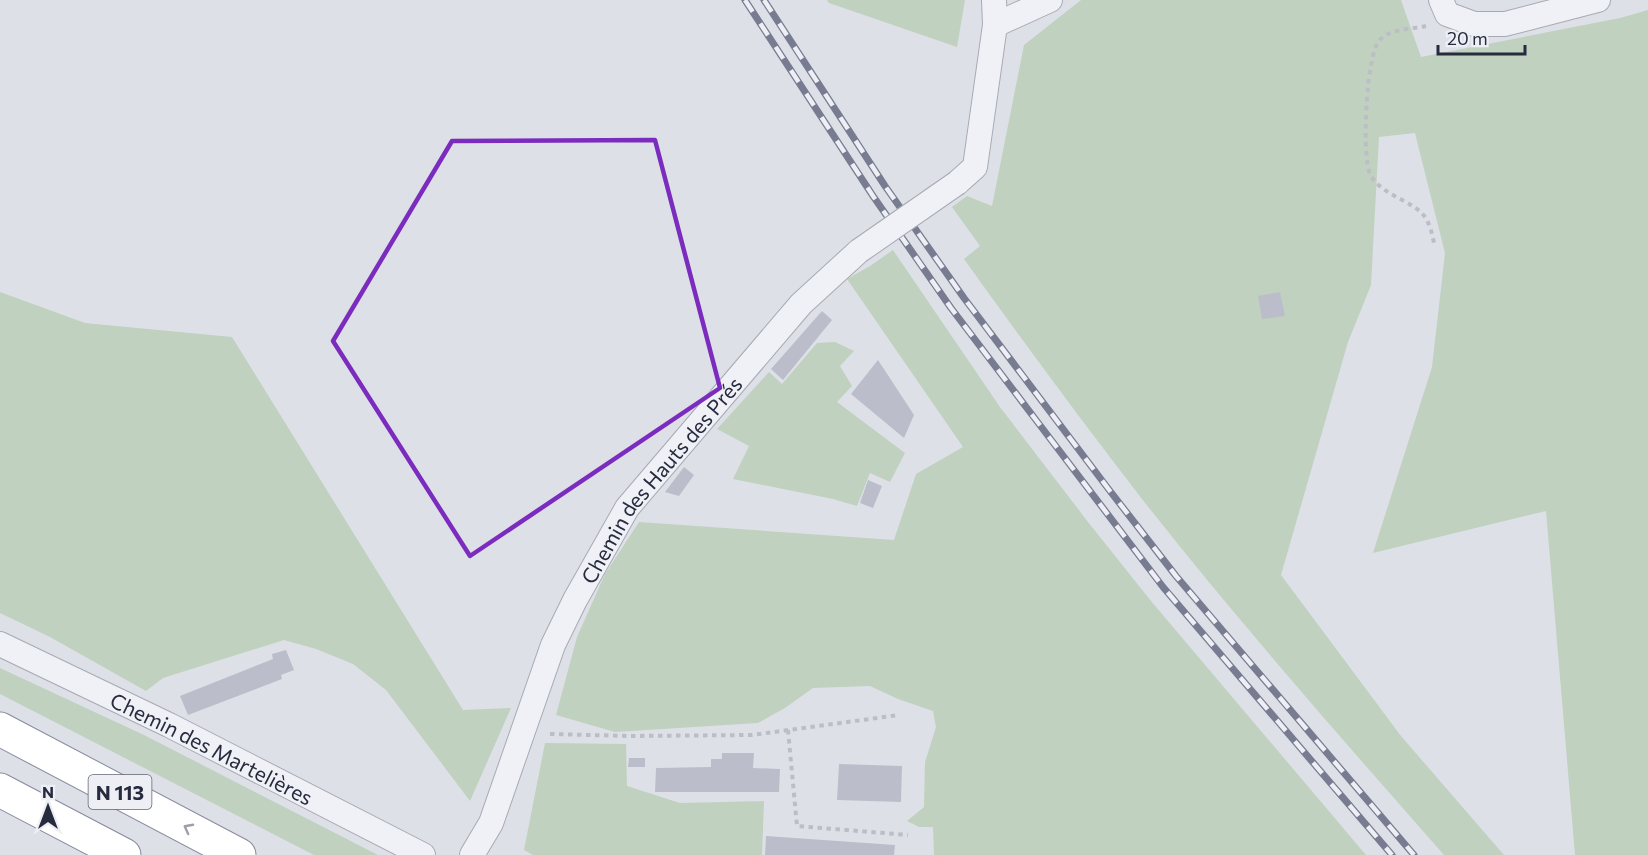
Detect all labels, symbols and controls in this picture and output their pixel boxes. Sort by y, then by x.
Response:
scale bar [1438,18,1525,56]
text: 20 m [1447,27,1488,49]
street label: Chemin des Hauts des Prés [575,371,746,587]
street label: Chemin des Martelières [107,686,317,809]
road number: N 113 [88,775,152,809]
north arrow [18,777,78,837]
text: N [42,782,54,801]
one-way arrow [183,824,194,835]

